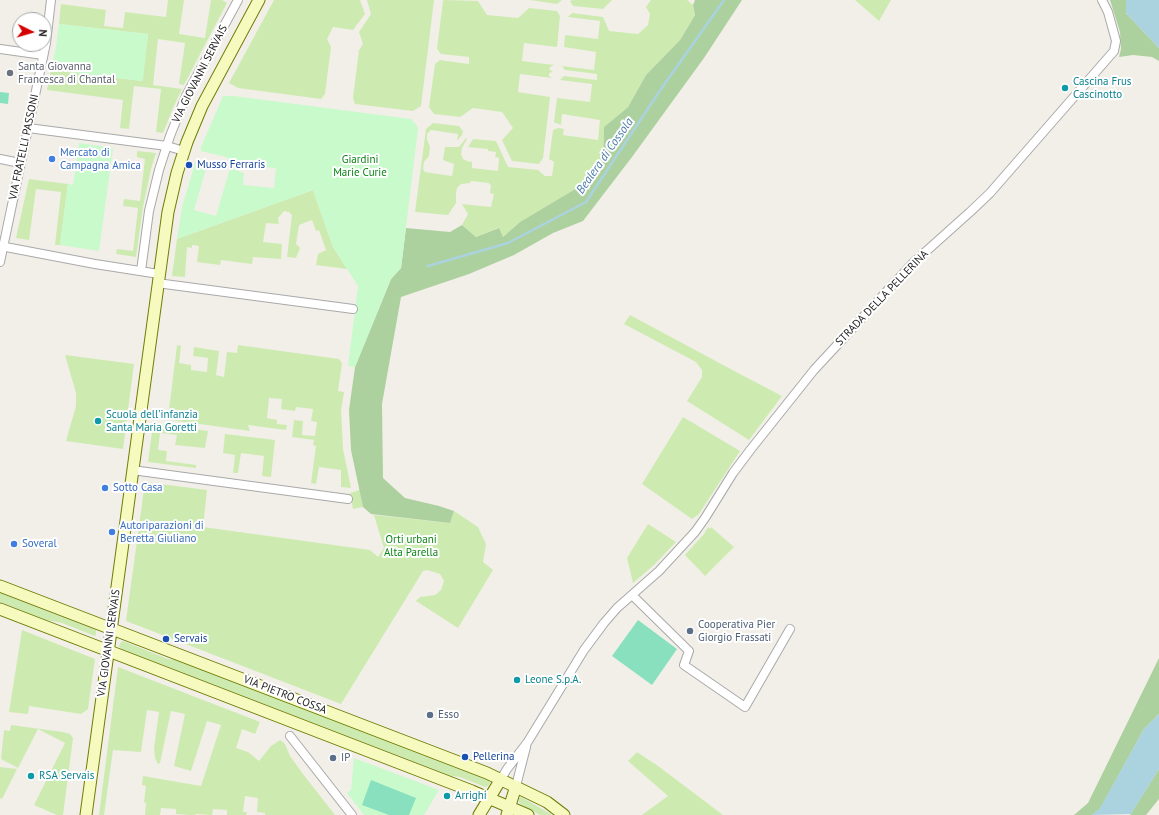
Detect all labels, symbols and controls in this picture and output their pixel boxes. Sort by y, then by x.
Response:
north arrow [12,12,52,52]
street label: VIA GIOVANNI SERVAIS [170,23,230,125]
text: N [36,29,50,37]
place label: Santa Giovanna Francesca di Chantal [18,60,115,86]
marker: Santa Giovanna Francesca di Chantal [5,68,15,78]
place label: Cascina Frus Cascinotto [1073,75,1131,101]
marker: Cascina Frus Cascinotto [1060,83,1070,93]
street label: VIA FRATELLI PASSONI [6,93,42,201]
water label: Bealera di Cossola [574,115,636,197]
place label: Mercato di Campagna Amica [60,146,141,172]
park label: Giardini Marie Curie [333,153,387,179]
marker: Mercato di Campagna Amica [47,154,57,164]
place label: Musso Ferraris [197,158,265,172]
marker: Musso Ferraris [184,160,194,170]
street label: STRADA DELLA PELLERINA [833,247,931,349]
place label: Scuola dell'infanzia Santa Maria Goretti [106,408,198,434]
marker: Scuola dell'infanzia Santa Maria Goretti [93,416,103,426]
place label: Sotto Casa [113,481,163,495]
marker: Sotto Casa [100,483,110,493]
place label: Autoriparazioni di Beretta Giuliano [120,519,204,545]
marker: Autoriparazioni di Beretta Giuliano [107,527,117,537]
park label: Orti urbani Alta Parella [384,533,438,559]
place label: Soveral [22,537,57,551]
marker: Soveral [9,539,19,549]
street label: VIA GIOVANNI SERVAIS [95,589,123,697]
place label: Cooperativa Pier Giorgio Frassati [698,618,775,644]
marker: Cooperativa Pier Giorgio Frassati [685,626,695,636]
place label: Servais [174,632,208,646]
marker: Servais [161,634,171,644]
street label: VIA PIETRO COSSA [241,673,329,717]
place label: Leone S.p.A. [525,673,581,687]
marker: Leone S.p.A. [512,675,522,685]
place label: Esso [438,708,459,722]
marker: Esso [425,710,435,720]
place label: Pellerina [473,750,515,764]
place label: IP [341,751,350,765]
marker: Pellerina [460,752,470,762]
marker: IP [328,753,338,763]
place label: RSA Servais [39,769,94,783]
marker: RSA Servais [26,771,36,781]
place label: Arrighi [455,789,487,803]
marker: Arrighi [442,791,452,801]

